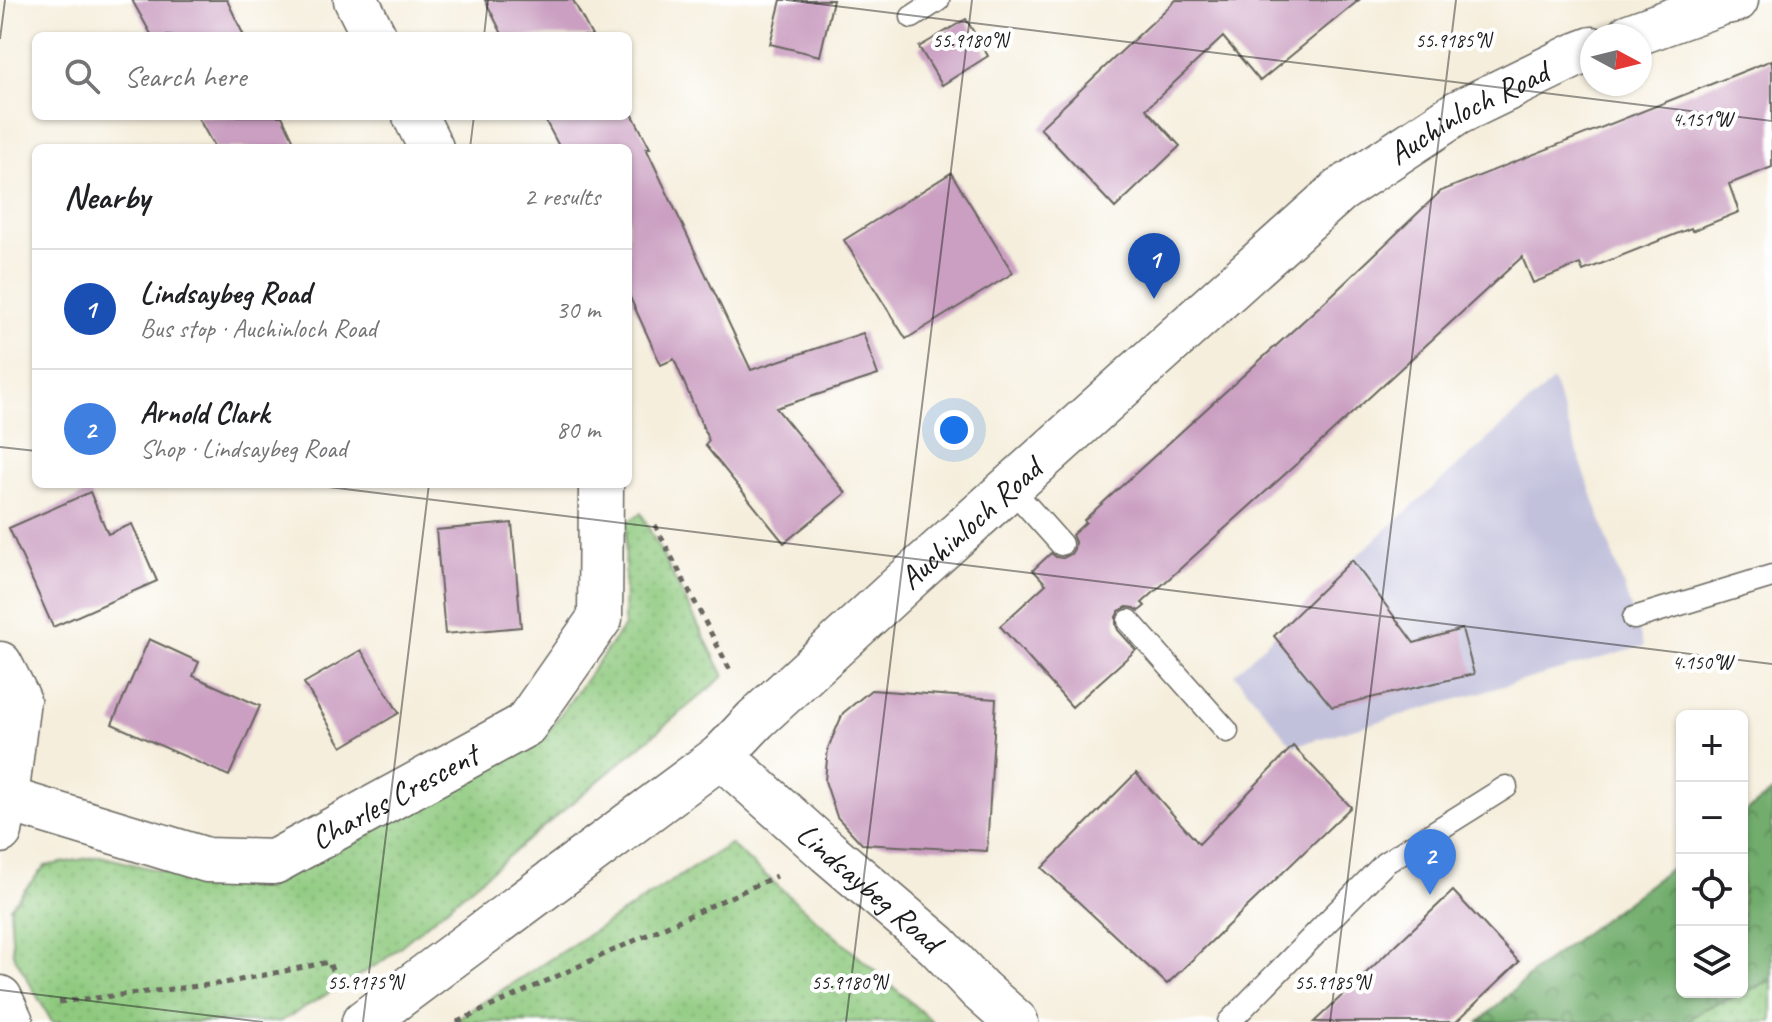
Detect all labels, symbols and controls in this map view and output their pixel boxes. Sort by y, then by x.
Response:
north arrow [1580,24,1652,96]
text: 55.9180°N [932,28,1011,53]
text: 55.9185°N [1415,28,1494,53]
search box [32,32,632,120]
street label: Auchinloch Road [1380,49,1559,174]
icon: search [60,54,104,98]
text: Search here [124,57,246,95]
text: 4.151°W [1672,107,1736,132]
text: Nearby [64,175,150,218]
text: 2 results [524,180,600,213]
pin: 1 [1128,233,1180,299]
text: Lindsaybeg Road [140,274,311,312]
text: 1 [84,293,96,326]
text: 30 m [556,293,600,326]
text: Bus stop · Auchinloch Road [140,312,377,345]
text: Arnold Clark [140,394,269,432]
your location [934,410,974,450]
text: 2 [84,413,96,446]
text: 80 m [556,413,600,446]
text: Shop · Lindsaybeg Road [140,432,347,465]
street label: Auchinloch Road [890,446,1053,598]
text: 4.150°W [1672,650,1736,675]
map controls [1676,710,1748,998]
button: + [1676,710,1748,782]
street label: Charles Crescent [303,732,489,859]
button: − [1676,782,1748,854]
street label: Lindsaybeg Road [788,813,954,964]
pin: 2 [1404,829,1456,895]
button: locate [1676,854,1748,926]
button: layers [1676,926,1748,998]
text: 55.9175°N [327,970,406,995]
text: 55.9180°N [811,970,890,995]
text: 55.9185°N [1294,970,1373,995]

